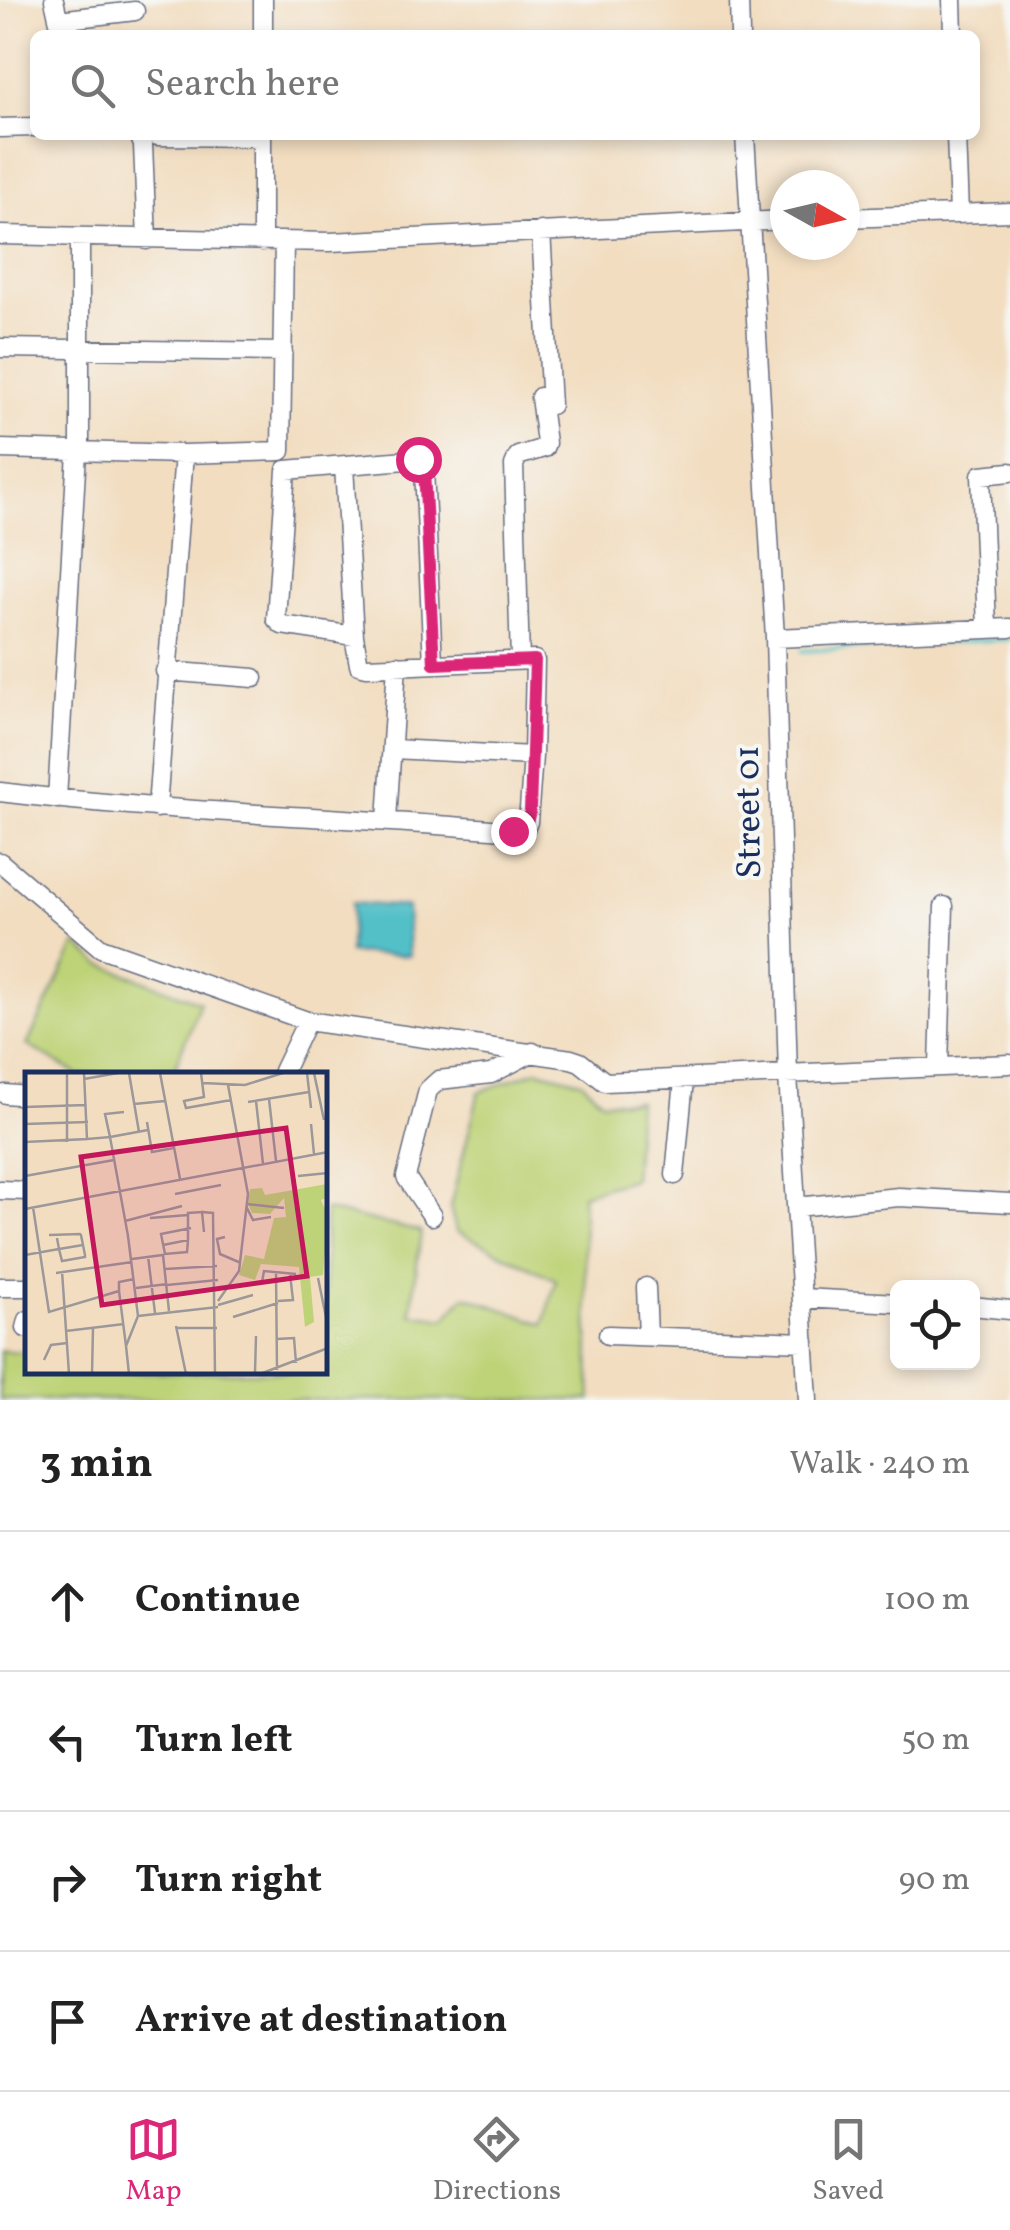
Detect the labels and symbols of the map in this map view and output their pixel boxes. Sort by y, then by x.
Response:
north arrow [770,170,860,260]
route start [396,437,442,483]
street label: Street 01 [725,745,775,879]
route end [491,809,537,855]
inset map [25,1072,328,1375]

